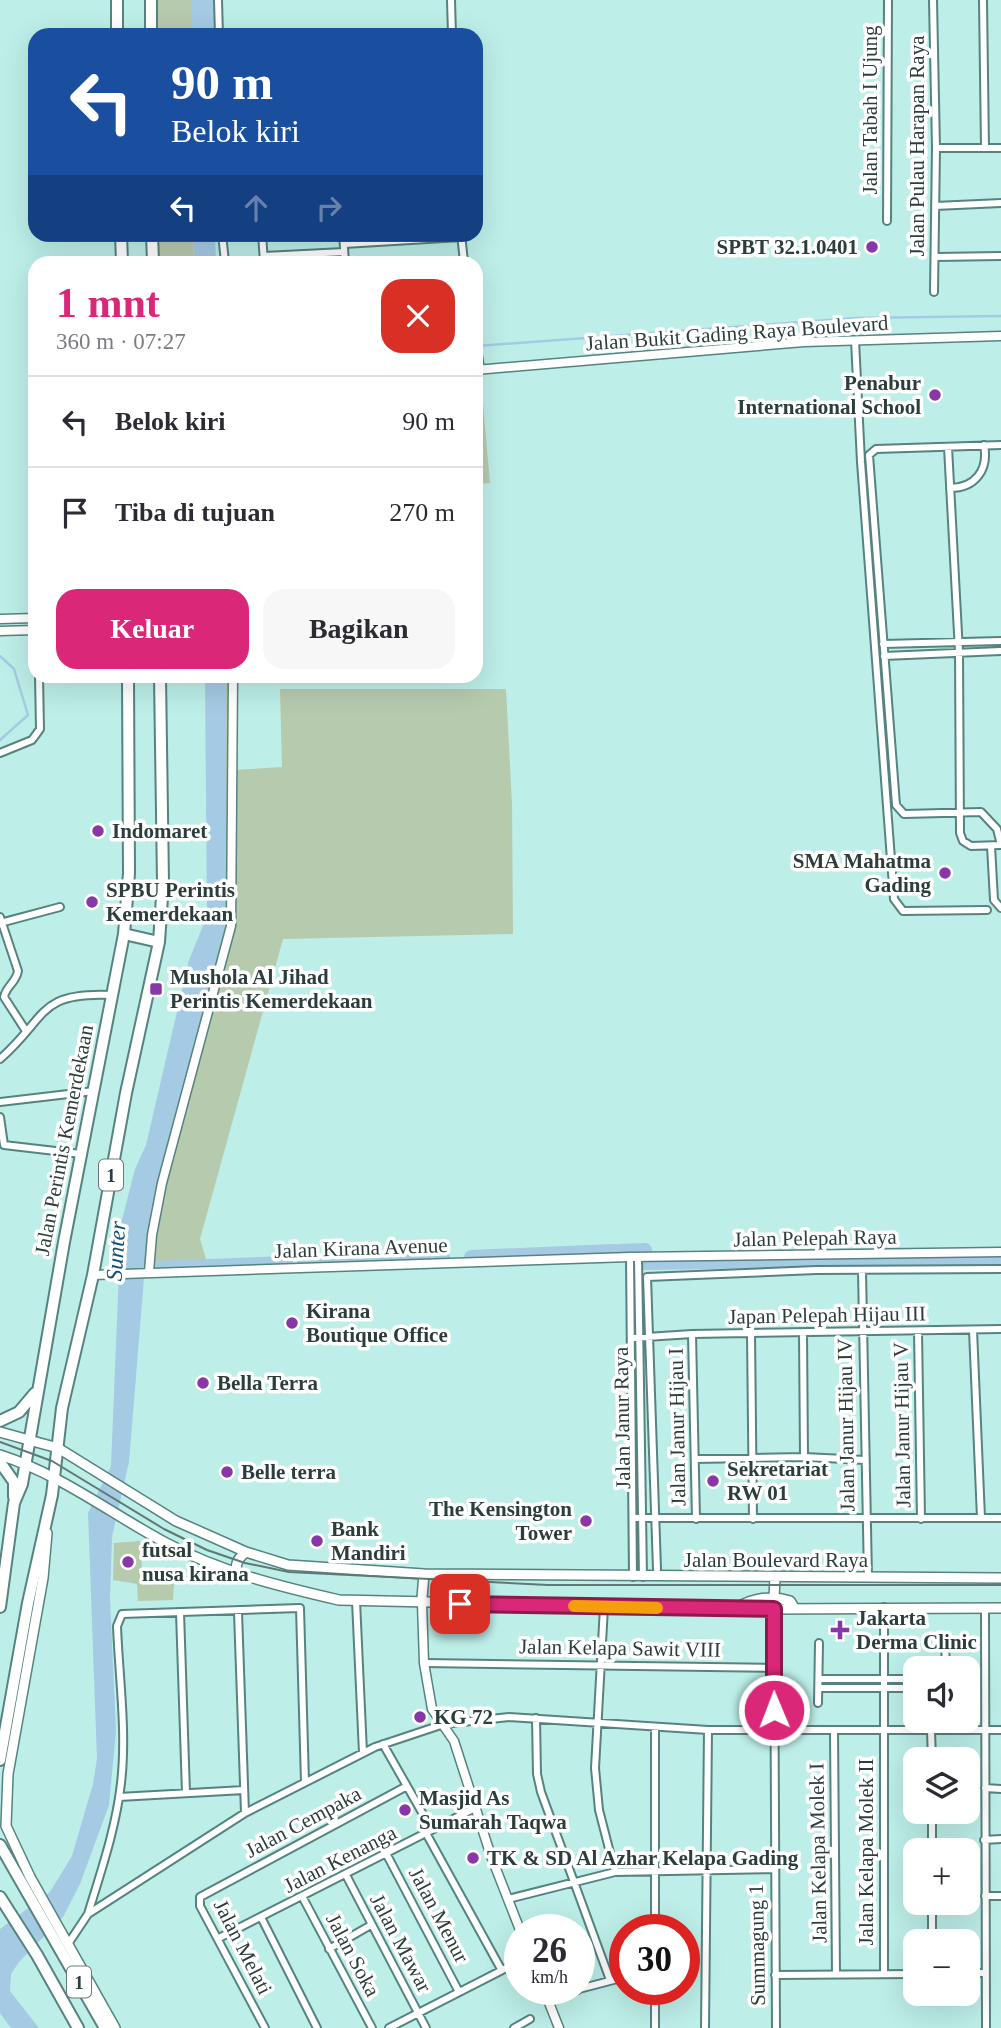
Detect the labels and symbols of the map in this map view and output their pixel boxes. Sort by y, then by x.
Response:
street label: Jalan Tabah I Ujung [858,25,882,195]
street label: Jalan Pulau Harapan Raya [905,35,929,257]
place label: SPBT 32.1.0401 [717,235,858,259]
marker: SPBT 32.1.0401 [864,239,880,255]
street label: Jalan Bukit Gading Raya Boulevard [585,310,890,356]
place label: Penabur International School [737,371,921,419]
marker: Penabur International School [927,387,943,403]
place label: Indomaret [112,819,207,843]
marker: Indomaret [90,823,106,839]
place label: SMA Mahatma Gading [793,849,931,897]
marker: SMA Mahatma Gading [937,865,953,881]
place label: SPBU Perintis Kemerdekaan [106,878,235,926]
marker: SPBU Perintis Kemerdekaan [84,894,100,910]
place label: Mushola Al Jihad Perintis Kemerdekaan [170,965,373,1013]
marker: Mushola Al Jihad Perintis Kemerdekaan [148,981,164,997]
street label: Jalan Perintis Kemerdekaan [30,1022,98,1257]
road number: 1 [99,1160,123,1190]
water label: Sunter [101,1219,131,1282]
street label: Jalan Pelepah Raya [733,1225,898,1251]
street label: Jalan Kirana Avenue [274,1233,448,1263]
place label: Kirana Boutique Office [306,1299,448,1347]
street label: Japan Pelepah Hijau III [728,1301,926,1329]
marker: Kirana Boutique Office [284,1315,300,1331]
street label: Jalan Janur Hijau IV [832,1338,860,1512]
street label: Jalan Janur Hijau V [889,1342,915,1508]
street label: Jalan Janur Raya [609,1346,635,1489]
street label: Jalan Janur Hijau I [664,1348,690,1506]
place label: Bella Terra [217,1371,318,1395]
marker: Bella Terra [195,1375,211,1391]
place label: Sekretariat RW 01 [727,1457,828,1505]
place label: Belle terra [241,1460,337,1484]
marker: Belle terra [219,1464,235,1480]
marker: Sekretariat RW 01 [705,1473,721,1489]
place label: The Kensington Tower [429,1497,572,1545]
marker: The Kensington Tower [578,1513,594,1529]
place label: Bank Mandiri [331,1517,406,1565]
marker: Bank Mandiri [309,1533,325,1549]
place label: futsal nusa kirana [142,1538,249,1586]
street label: Jalan Boulevard Raya [684,1548,869,1572]
marker: futsal nusa kirana [120,1554,136,1570]
pin [430,1574,490,1634]
place label: Jakarta Derma Clinic [856,1606,977,1654]
marker: Jakarta Derma Clinic [830,1620,850,1640]
street label: Jalan Kelapa Sawit VIII [519,1634,721,1662]
position arrow [737,1673,811,1747]
place label: KG 72 [434,1705,493,1729]
marker: KG 72 [412,1709,428,1725]
street label: Jalan Kelapa Molek II [854,1758,878,1946]
street label: Jalan Kelapa Molek I [804,1763,832,1943]
street label: Jalan Cempaka [241,1781,366,1863]
place label: Masjid As Sumarah Taqwa [419,1786,567,1834]
marker: Masjid As Sumarah Taqwa [397,1802,413,1818]
street label: Jalan Kenanga [280,1820,401,1898]
place label: TK & SD Al Azhar Kelapa Gading [487,1846,799,1870]
marker: TK & SD Al Azhar Kelapa Gading [465,1850,481,1866]
street label: Jalan Menur [404,1863,474,1967]
street label: Summagung 1 [744,1884,770,2006]
street label: Jalan Mawar [365,1890,437,1996]
street label: Jalan Melati [209,1896,277,1999]
street label: Jalan Soka [321,1909,385,2001]
speed limit sign: 30 [609,1914,700,2005]
road number: 1 [67,1966,91,1998]

